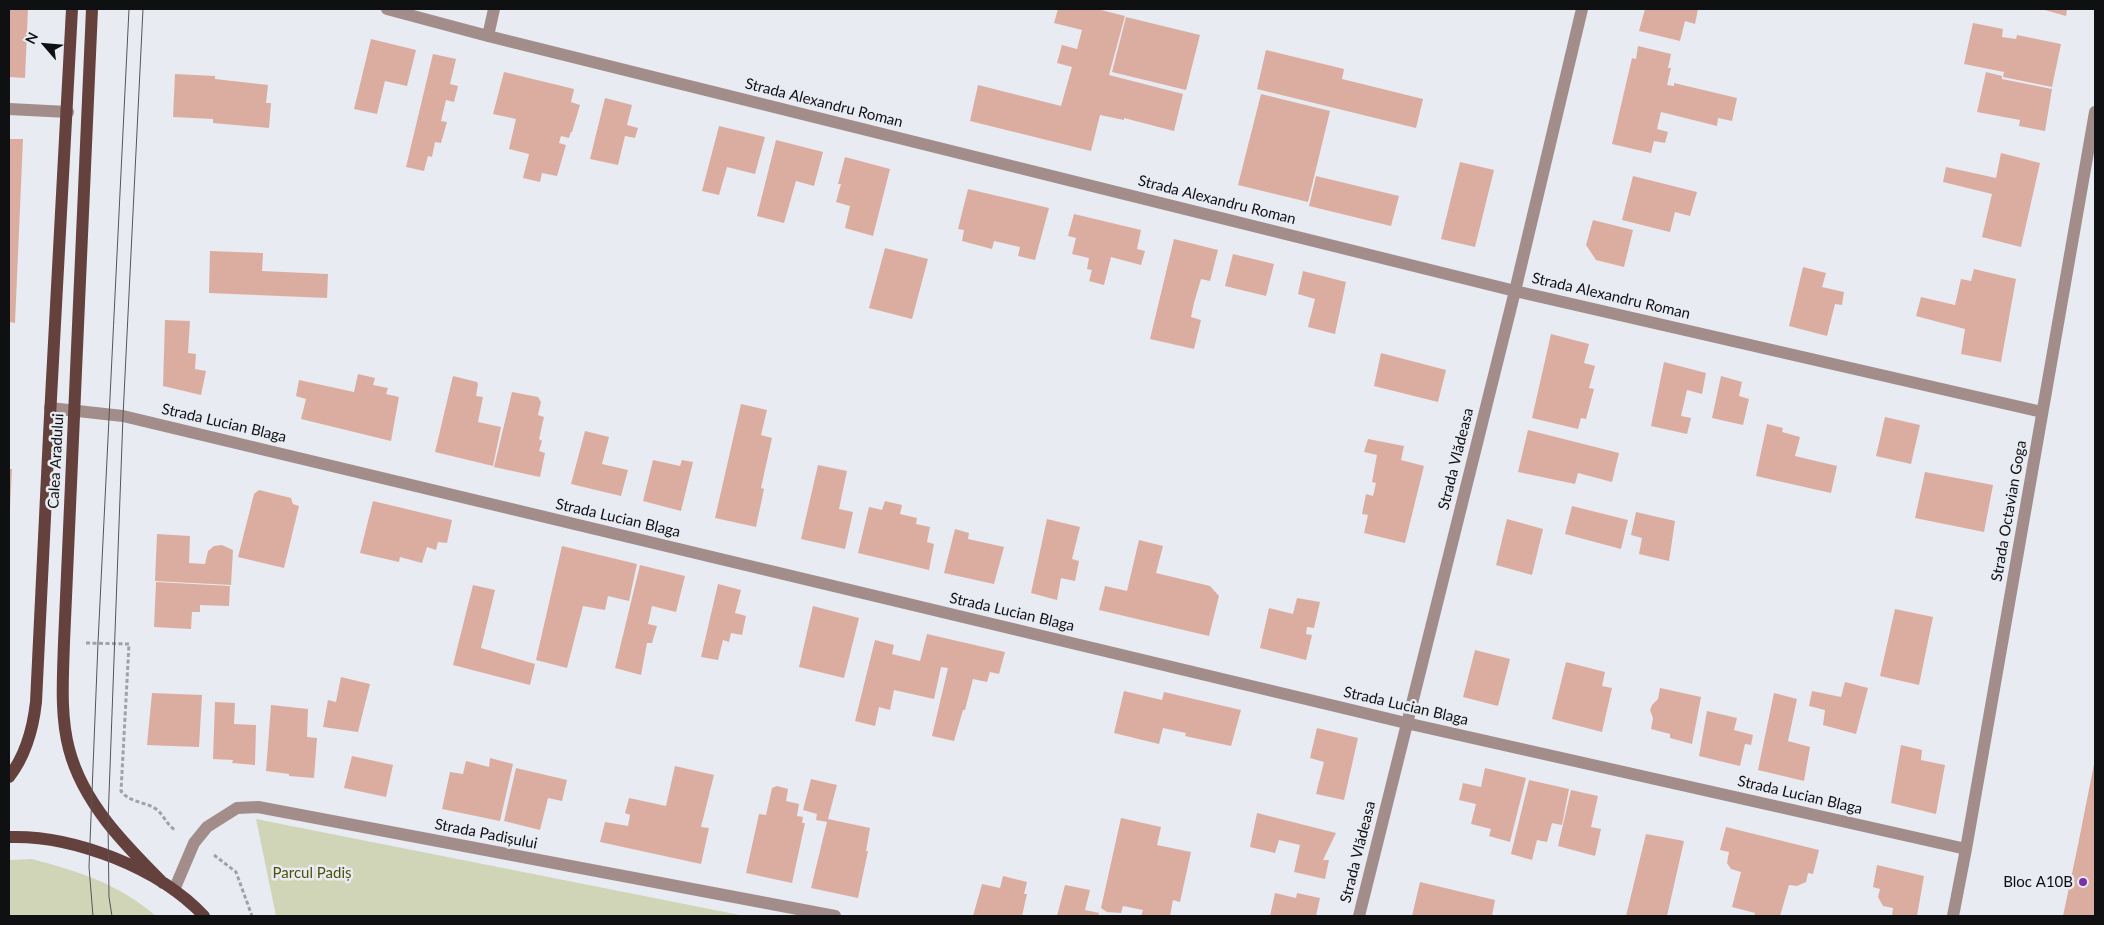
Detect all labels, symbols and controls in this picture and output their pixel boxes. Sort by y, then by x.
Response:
north arrow [20,20,70,70]
text: N [21,29,41,47]
street label: Strada Alexandru Roman [743,75,905,131]
street label: Strada Alexandru Roman [1136,172,1298,228]
street label: Strada Alexandru Roman [1530,269,1692,323]
street label: Strada Lucian Blaga [160,400,288,446]
street label: Strada Vlădeasa [1435,406,1477,512]
street label: Calea Aradului [45,413,67,509]
street label: Strada Octavian Goga [1988,439,2030,583]
street label: Strada Lucian Blaga [554,495,682,541]
street label: Strada Lucian Blaga [948,589,1076,635]
street label: Strada Lucian Blaga [1342,683,1470,729]
street label: Strada Lucian Blaga [1736,772,1864,818]
street label: Strada Vlădeasa [1337,799,1379,905]
street label: Strada Padișului [433,815,539,853]
park label: Parcul Padiș [273,864,351,882]
place label: Bloc A10B [2003,873,2073,891]
marker: Bloc A10B [2077,876,2089,888]

